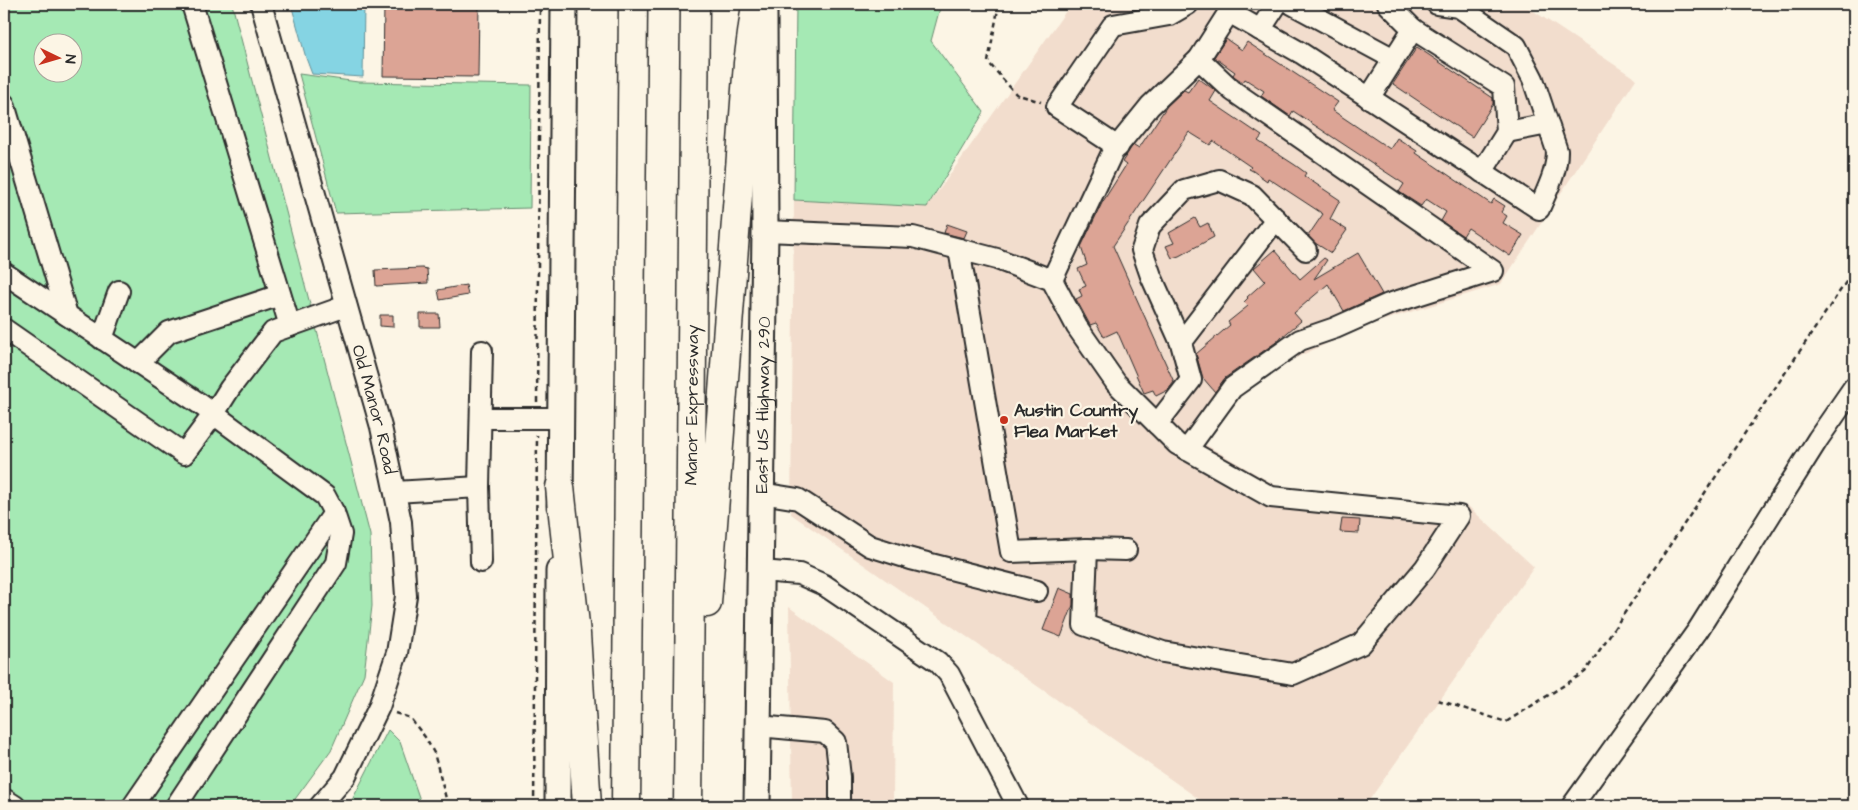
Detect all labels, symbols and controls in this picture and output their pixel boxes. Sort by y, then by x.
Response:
north arrow [32,32,82,82]
text: N [60,54,80,65]
street label: East US Highway 290 [749,316,777,494]
street label: Manor Expressway [679,324,706,486]
street label: Old Manor Road [345,342,403,476]
place label: Austin Country Flea Market [1014,398,1138,444]
marker: Austin Country Flea Market [998,414,1010,426]

